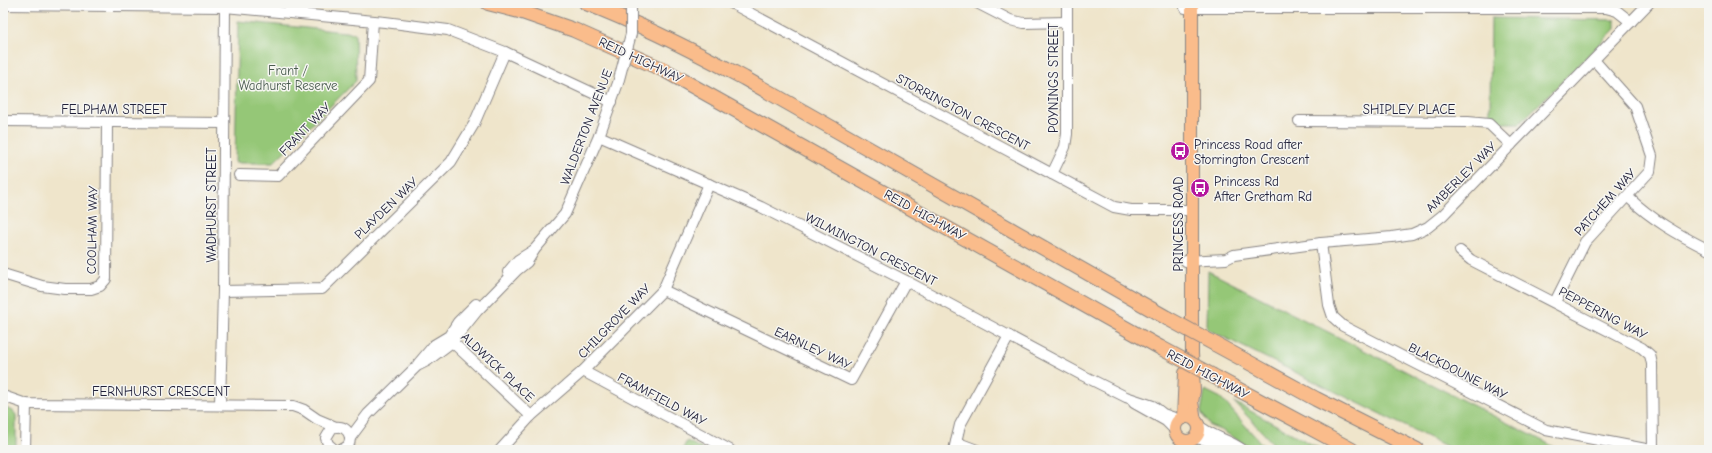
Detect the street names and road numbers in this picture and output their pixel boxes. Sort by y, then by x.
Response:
street label: POYNINGS STREET [1046,23,1061,133]
street label: REID HIGHWAY [597,34,686,86]
street label: WALDERTON AVENUE [557,67,615,187]
street label: STORRINGTON CRESCENT [894,70,1033,154]
street label: FRANT WAY [276,99,334,159]
street label: FELPHAM STREET [61,102,167,117]
street label: SHIPLEY PLACE [1363,102,1455,117]
street label: AMBERLEY WAY [1423,138,1500,215]
street label: WADHURST STREET [204,147,219,262]
street label: PATCHEM WAY [1571,165,1639,239]
street label: PLAYDEN WAY [351,174,421,242]
street label: PRINCESS ROAD [1171,176,1186,272]
street label: COOLHAM WAY [84,185,100,274]
street label: REID HIGHWAY [882,186,969,244]
street label: WILMINGTON CRESCENT [803,209,940,289]
street label: CHILGROVE WAY [575,280,654,361]
street label: PEPPERING WAY [1556,283,1650,343]
street label: EARNLEY WAY [772,324,854,372]
street label: ALDWICK PLACE [458,329,538,405]
street label: BLACKDOUNE WAY [1406,340,1510,402]
street label: REID HIGHWAY [1164,346,1252,402]
street label: FRAMFIELD WAY [615,369,709,429]
street label: FERNHURST CRESCENT [92,384,230,399]

